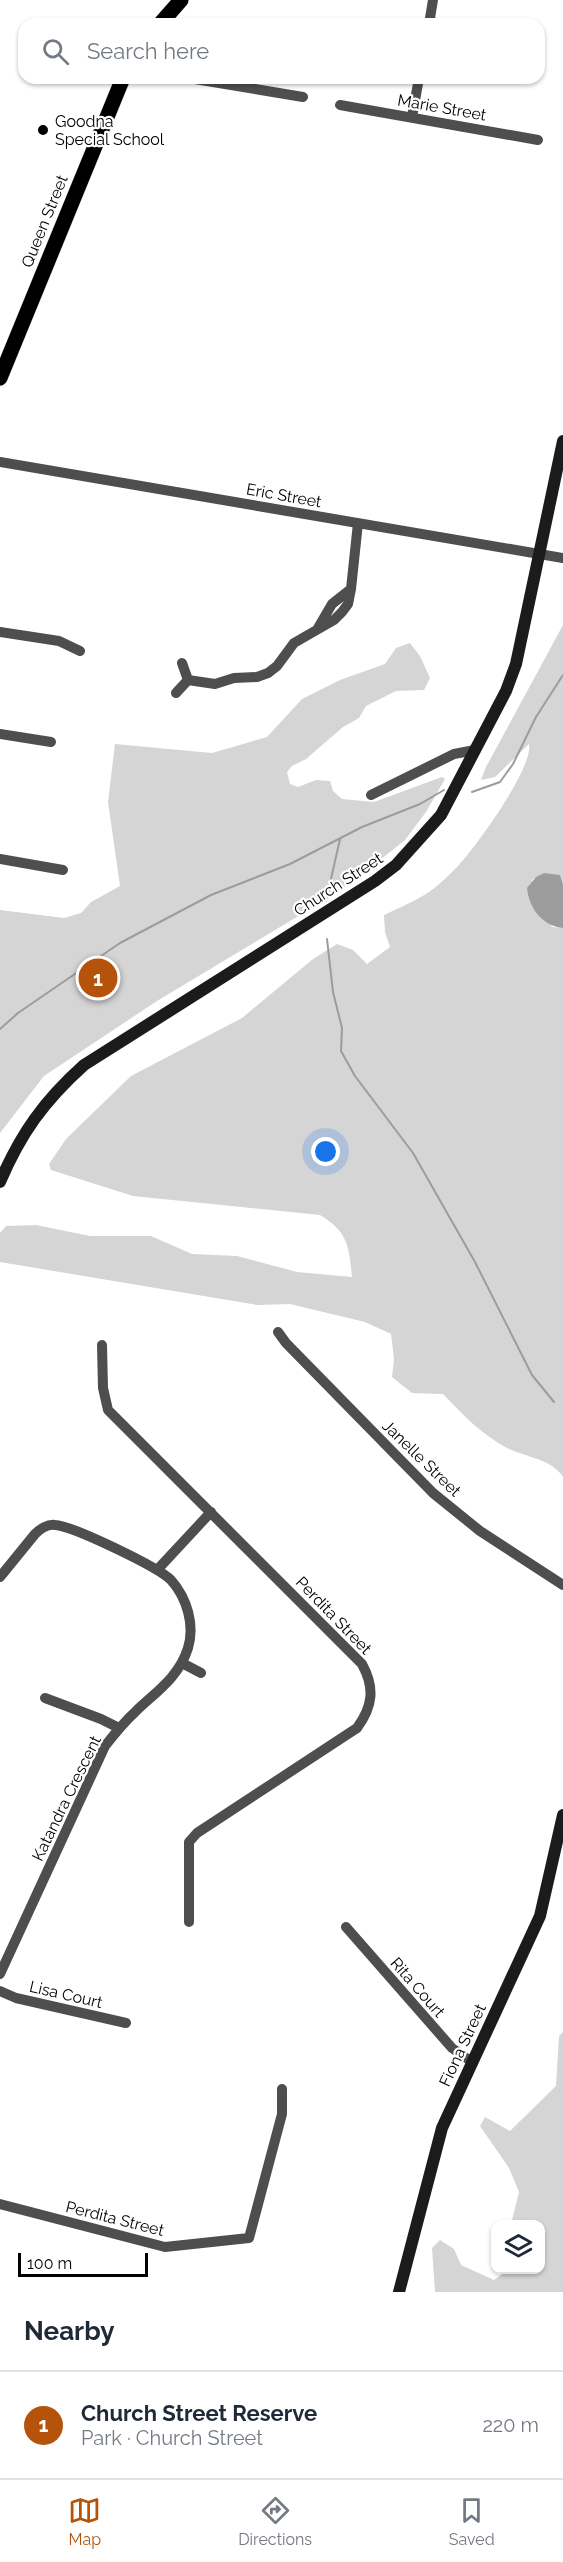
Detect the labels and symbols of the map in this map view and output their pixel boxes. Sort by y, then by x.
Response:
street label: Marie Street [396,90,488,125]
place label: Goodna Special School [55,112,165,149]
marker: Goodna Special School [36,123,50,137]
street label: Queen Street [17,172,72,270]
street label: Eric Street [245,480,324,512]
street label: Church Street [290,848,387,920]
pin: 1 [78,956,118,1000]
your location [311,1137,340,1166]
street label: Janelle Street [379,1416,465,1501]
street label: Perdita Street [292,1573,376,1659]
street label: Katandra Crescent [28,1732,105,1864]
street label: Rita Court [387,1954,449,2022]
street label: Lisa Court [28,1977,105,2012]
street label: Fiona Street [435,2000,490,2090]
street label: Perdita Street [64,2197,167,2240]
scale bar [18,2250,148,2278]

